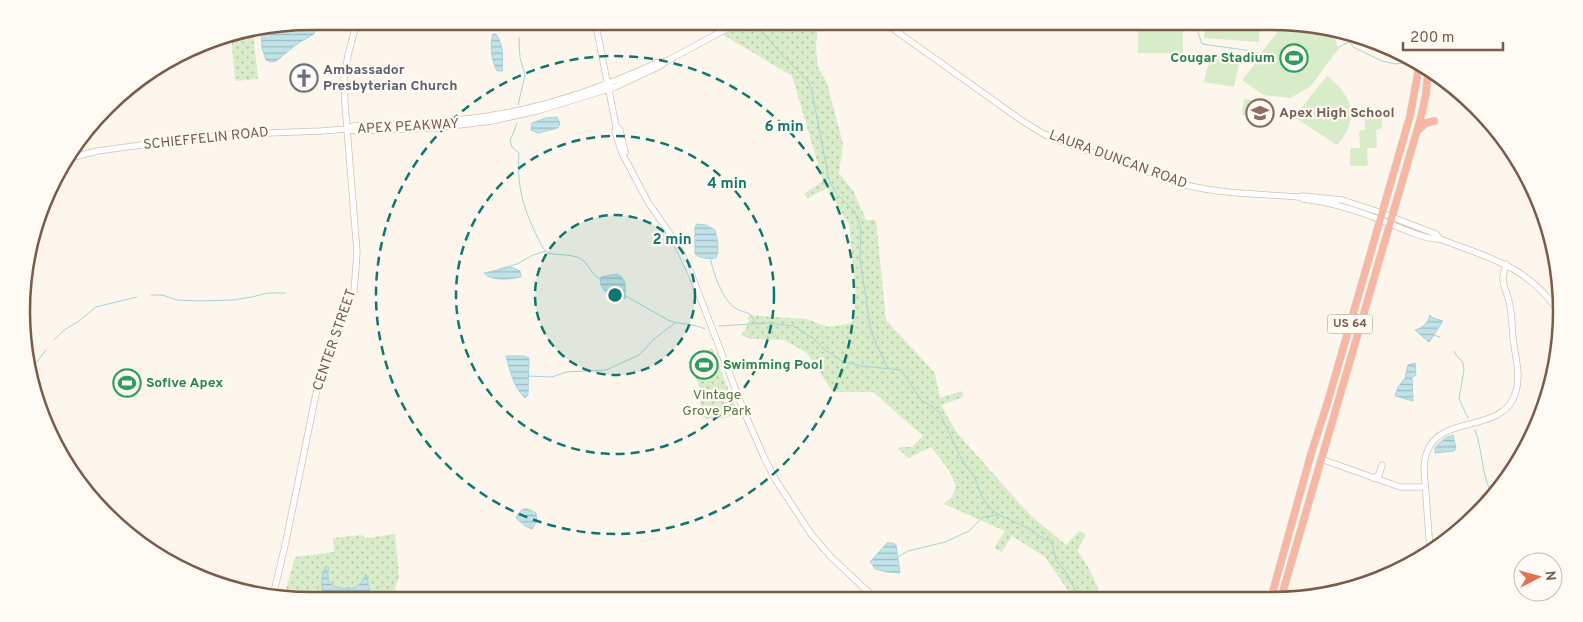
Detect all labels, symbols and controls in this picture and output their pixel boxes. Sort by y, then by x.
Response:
scale bar [1403,20,1503,52]
text: 200 m [1410,29,1455,48]
sports icon: Cougar Stadium [1279,43,1309,73]
place label: Cougar Stadium [1170,50,1275,67]
place label: Ambassador Presbyterian Church [323,62,458,95]
church icon: Ambassador Presbyterian Church [289,63,319,93]
school or university icon: Apex High School [1245,98,1275,128]
place label: Apex High School [1279,105,1394,122]
street label: APEX PEAKWAY [357,116,460,138]
text: 6 min [764,118,804,137]
street label: SCHIEFFELIN ROAD [143,124,269,154]
street label: LAURA DUNCAN ROAD [1047,127,1189,193]
text: 4 min [707,175,747,194]
text: 2 min [652,231,692,250]
centre of rings [606,286,624,304]
street label: CENTER STREET [310,287,360,393]
road number: US 64 [1328,314,1372,334]
sports icon: Swimming Pool [689,350,719,380]
place label: Swimming Pool [723,357,823,374]
sports icon: Sofive Apex [112,368,142,398]
place label: Sofive Apex [146,375,223,392]
park label: Vintage Grove Park [682,387,752,420]
north arrow [1513,552,1563,602]
text: N [1540,570,1558,582]

